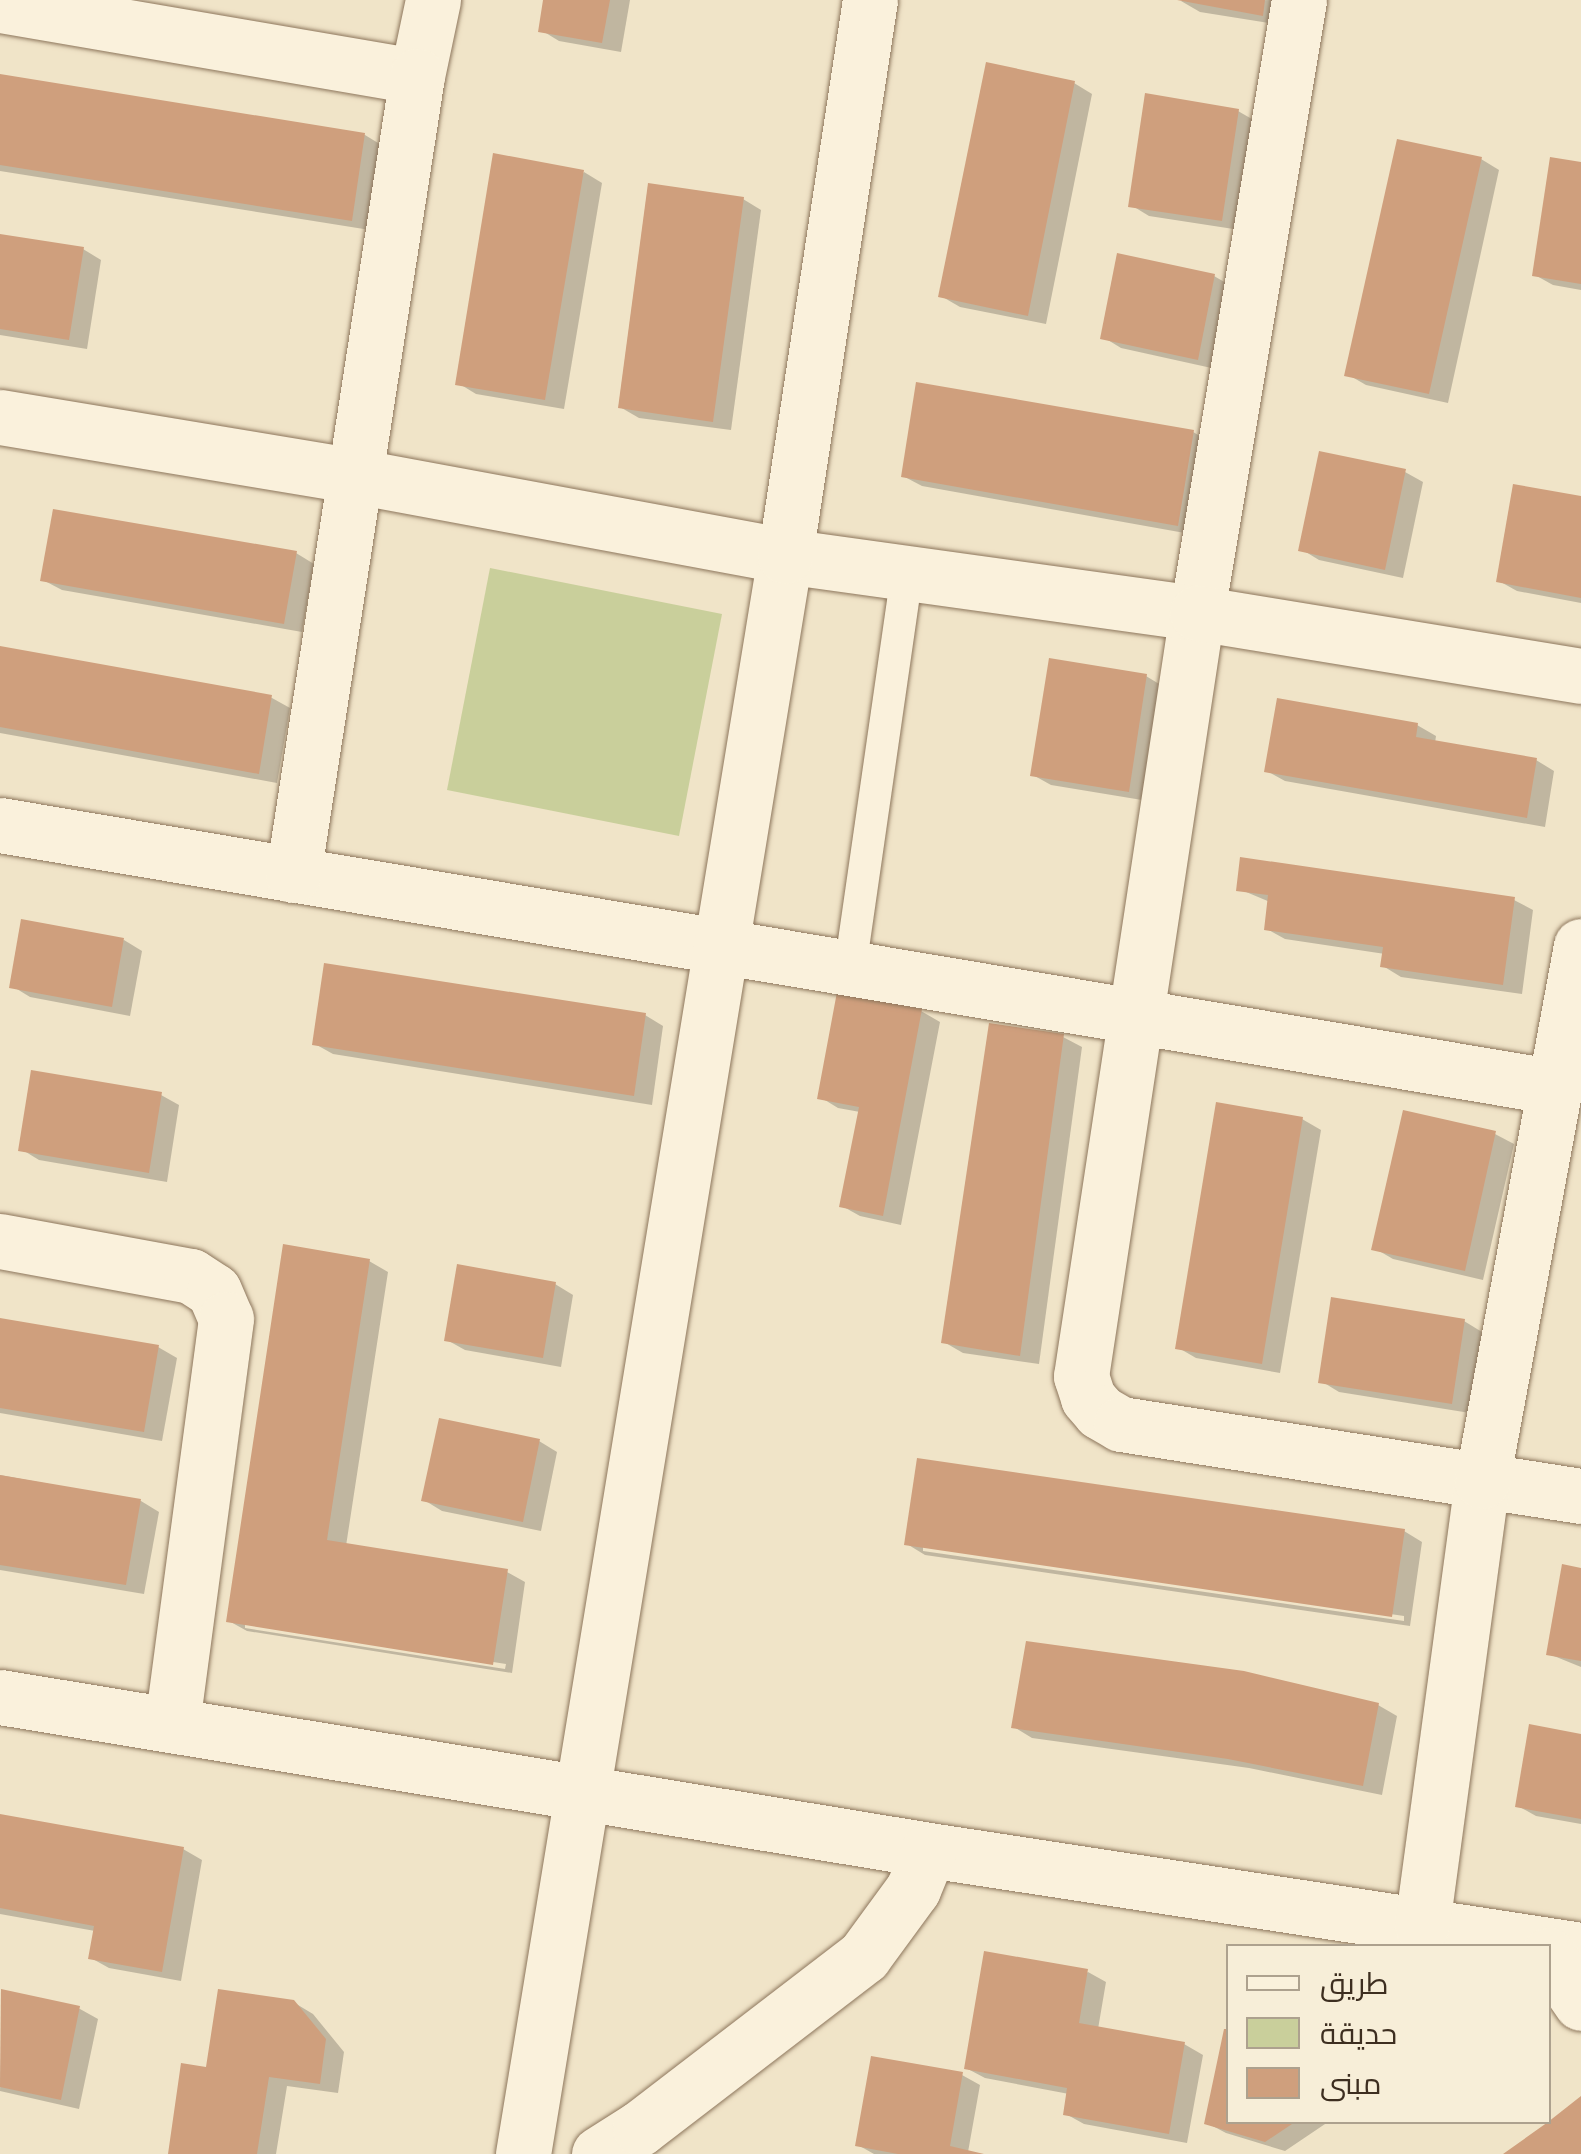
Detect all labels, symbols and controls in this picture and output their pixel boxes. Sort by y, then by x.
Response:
legend [1226,1944,1551,2124]
text: طريق [1320,1962,1389,2003]
text: حديقة [1320,2012,1397,2053]
text: مبنى [1320,2062,1381,2103]

